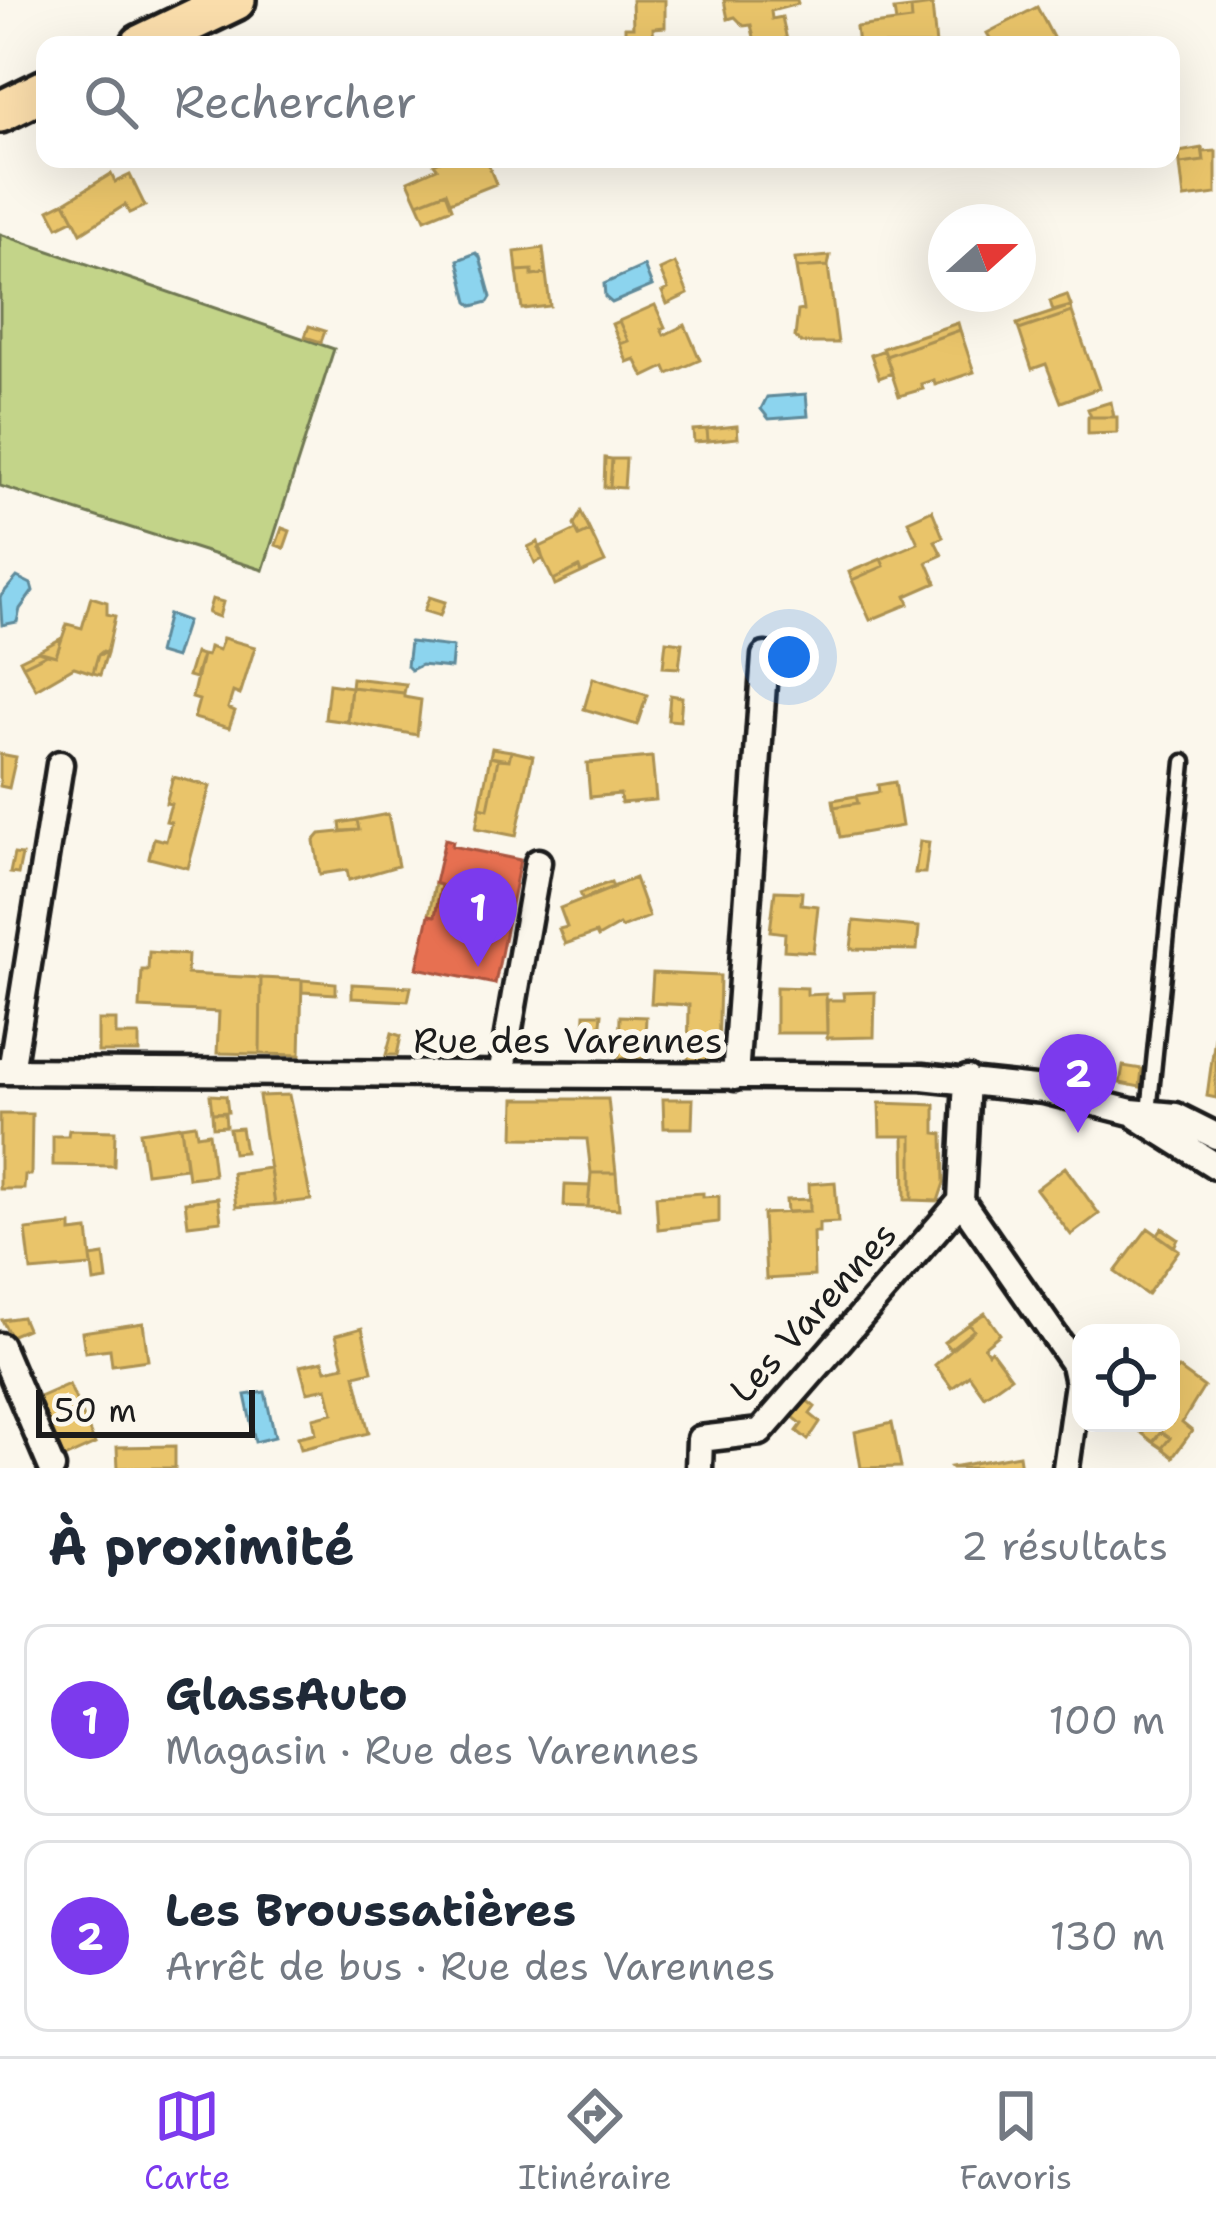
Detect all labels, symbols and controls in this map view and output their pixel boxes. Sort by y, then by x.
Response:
search box [36,36,1180,168]
icon: search [78,69,144,135]
text: Rechercher [174,72,417,132]
north arrow [928,204,1036,312]
your location [759,627,819,687]
pin: 1 [439,868,517,967]
street label: Rue des Varennes [413,1016,723,1065]
pin: 2 [1039,1034,1117,1133]
street label: Les Varennes [718,1211,908,1413]
map controls [1072,1324,1180,1432]
button: locate [1072,1324,1180,1432]
scale bar [36,1384,255,1437]
text: 50 m [54,1388,137,1433]
text: À proximité [48,1512,355,1580]
text: 2 résultats [961,1520,1168,1572]
text: GlassAuto [165,1664,408,1724]
text: 1 [81,1694,99,1746]
text: 100 m [1049,1694,1165,1746]
text: Magasin · Rue des Varennes [165,1724,700,1776]
text: Les Broussatières [165,1880,576,1940]
text: 2 [76,1910,104,1962]
text: 130 m [1050,1910,1165,1962]
text: Arrêt de bus · Rue des Varennes [165,1940,775,1992]
tab: Carte [144,2083,230,2200]
tab: Itinéraire [518,2083,672,2200]
tab: Favoris [959,2083,1072,2200]

